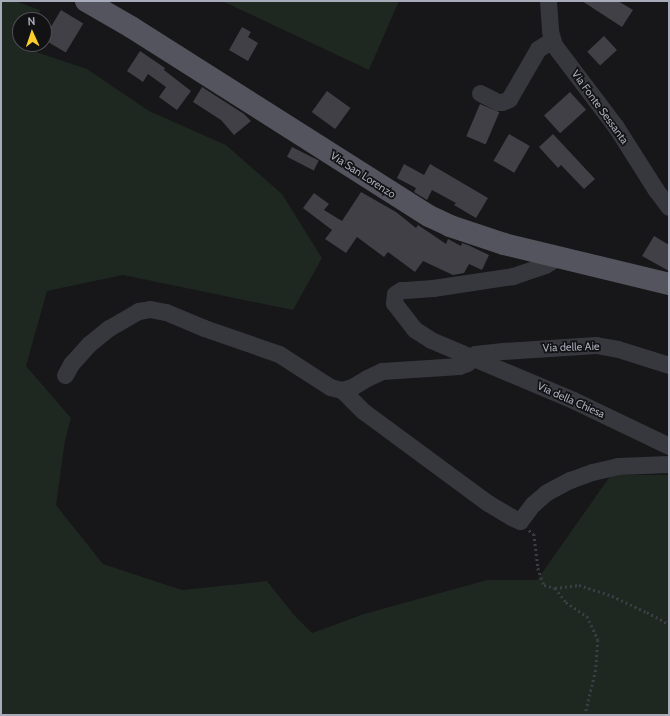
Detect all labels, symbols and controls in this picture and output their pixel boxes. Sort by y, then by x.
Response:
north arrow [12,12,52,52]
text: N [27,14,36,28]
street label: Via Fonte Sessanta [569,68,631,146]
street label: Via San Lorenzo [328,149,398,201]
street label: Via delle Aie [542,339,600,355]
street label: Via della Chiesa [535,379,607,421]

